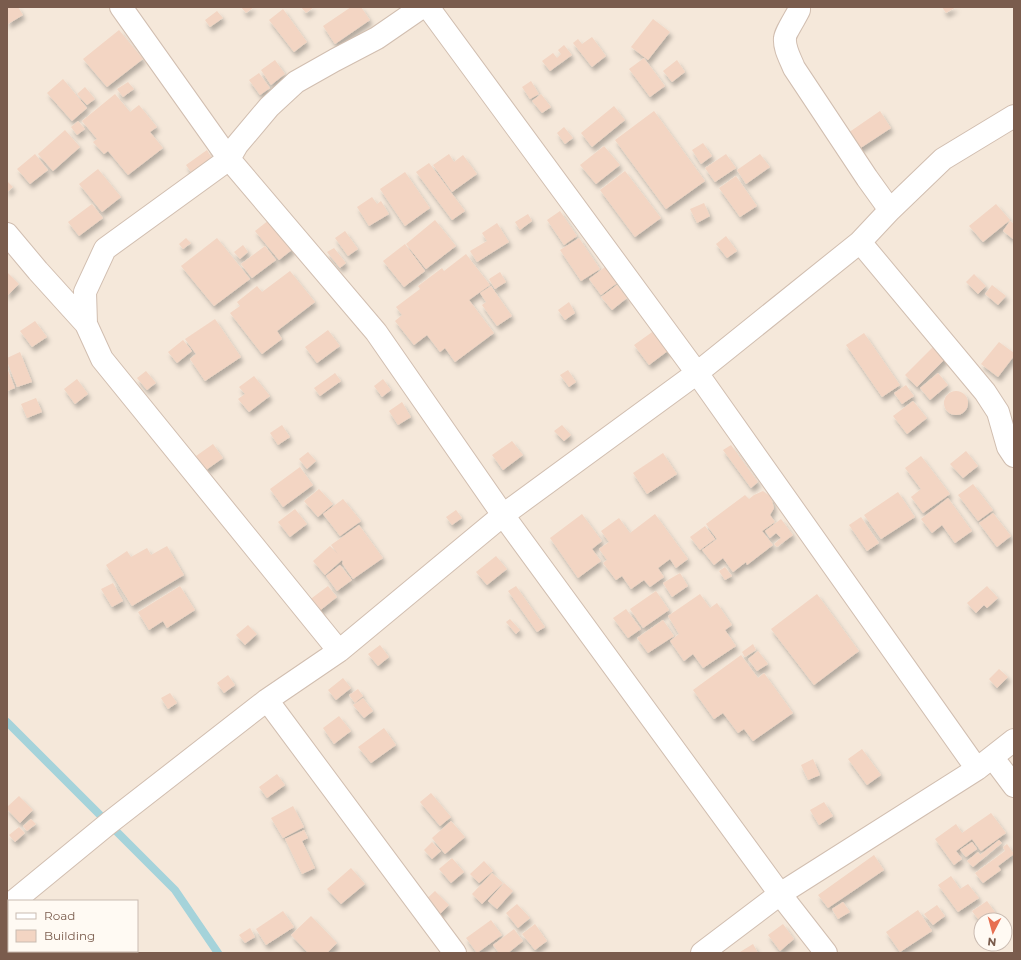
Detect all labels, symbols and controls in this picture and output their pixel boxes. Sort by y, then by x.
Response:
legend [8,900,138,952]
text: Road [44,908,75,923]
north arrow [973,912,1013,952]
text: Building [44,928,95,943]
text: N [987,935,997,949]

